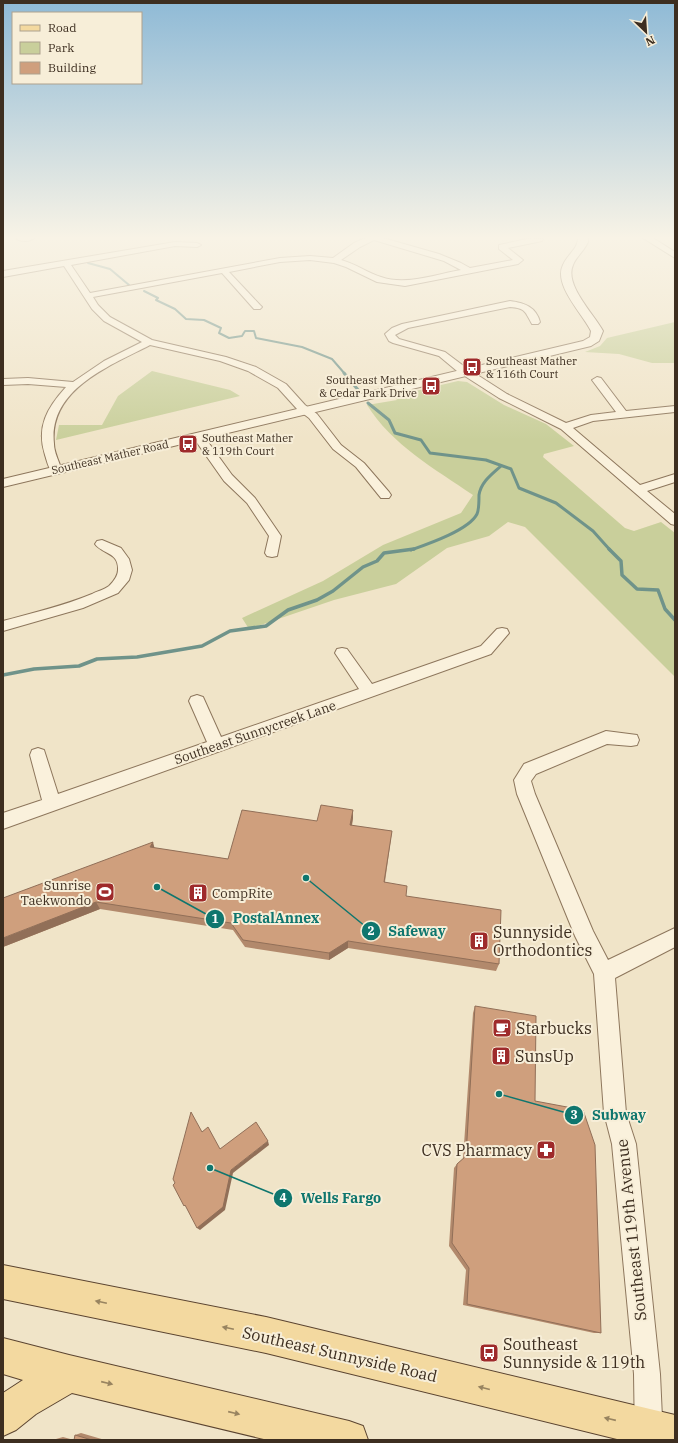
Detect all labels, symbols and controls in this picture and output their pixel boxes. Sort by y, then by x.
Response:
legend [12,12,142,84]
north arrow [626,12,666,52]
text: Road [48,20,77,35]
text: N [643,33,657,49]
text: Park [48,40,74,55]
text: Building [48,60,96,75]
place label: Southeast Mather & 116th Court [486,354,577,381]
bus stop icon: Southeast Mather & 116th Court [461,356,483,378]
place label: Southeast Mather & Cedar Park Drive [319,373,417,400]
bus stop icon: Southeast Mather & Cedar Park Drive [420,375,442,397]
place label: Southeast Mather & 119th Court [202,431,293,458]
bus stop icon: Southeast Mather & 119th Court [177,433,199,455]
street label: Southeast Mather Road [50,437,170,477]
street label: Southeast Sunnycreek Lane [172,697,338,768]
place label: Sunrise Taekwondo [21,877,91,909]
sports icon: Sunrise Taekwondo [94,881,116,903]
building icon: CompRite [187,882,209,904]
place label: CompRite [212,885,272,902]
callout: PostalAnnex [205,906,327,932]
text: PostalAnnex [233,909,320,927]
text: 1 [211,911,219,926]
callout: Safeway [361,918,454,944]
text: Safeway [388,922,446,940]
place label: Sunnyside Orthodontics [493,922,592,960]
text: 2 [367,923,375,938]
building icon: Sunnyside Orthodontics [468,930,490,952]
cafe icon: Starbucks [491,1017,513,1039]
place label: Starbucks [516,1018,592,1038]
building icon: SunsUp [490,1045,512,1067]
place label: SunsUp [515,1046,574,1066]
callout: Subway [564,1102,654,1128]
text: Subway [592,1106,646,1124]
text: 3 [570,1107,578,1122]
street label: Southeast 119th Avenue [611,1138,651,1322]
pharmacy icon: CVS Pharmacy [535,1139,557,1161]
place label: CVS Pharmacy [421,1140,532,1160]
callout: Wells Fargo [273,1185,389,1211]
text: Wells Fargo [301,1189,381,1207]
text: 4 [279,1190,287,1205]
one-way arrow [94,1298,107,1304]
street label: Southeast Sunnyside Road [241,1322,440,1386]
one-way arrow [222,1324,234,1330]
place label: Southeast Sunnyside & 119th [503,1334,645,1372]
bus stop icon: Southeast Sunnyside & 119th [478,1342,500,1364]
one-way arrow [101,1381,113,1387]
one-way arrow [478,1385,490,1391]
one-way arrow [227,1410,240,1416]
one-way arrow [604,1416,617,1422]

